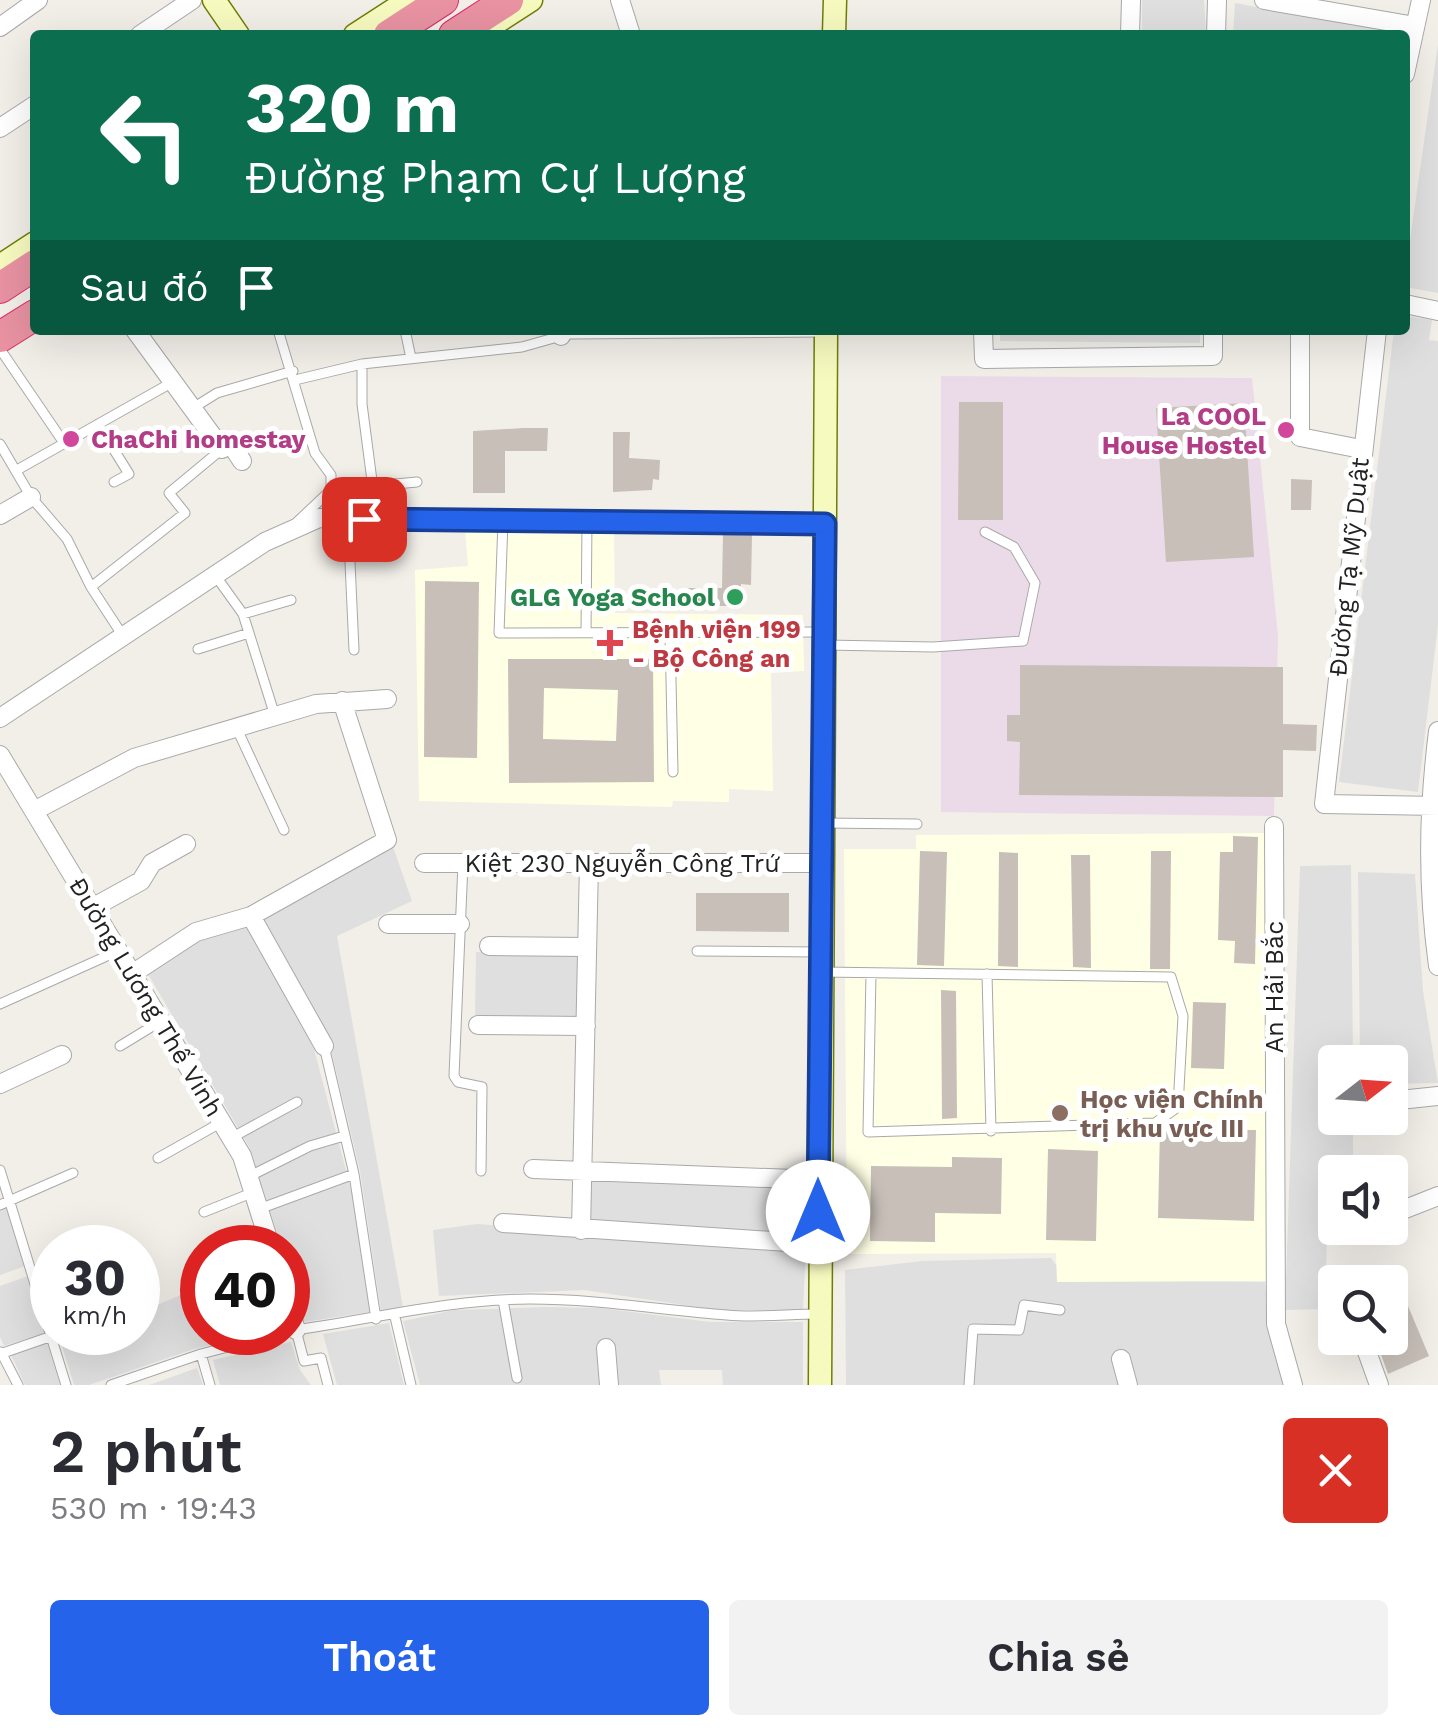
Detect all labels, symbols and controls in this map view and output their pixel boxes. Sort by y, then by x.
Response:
text: 320 m [245,67,459,149]
icon: left [80,70,210,200]
text: Đường Phạm Cự Lượng [245,151,746,204]
icon: arrive [229,260,284,315]
text: Sau đó [80,266,209,310]
place label: La COOL House Hostel [1102,402,1267,460]
marker: La COOL House Hostel [1275,419,1297,441]
place label: ChaChi homestay [91,425,307,454]
marker: ChaChi homestay [60,428,82,450]
street label: Đường Tạ Mỹ Duật [1323,456,1375,678]
pin [322,477,407,562]
icon: arrive [337,492,392,547]
place label: GLG Yoga School [510,583,716,612]
marker: GLG Yoga School [724,586,746,608]
place label: Bệnh viện 199 - Bộ Công an [632,615,801,673]
marker: Bệnh viện 199 - Bộ Công an [597,630,623,656]
street label: Kiệt 230 Nguyễn Công Trứ [464,848,780,878]
street label: Đường Lương Thế Vinh [63,872,229,1122]
street label: An Hải Bắc [1260,921,1289,1053]
north arrow [1318,1045,1408,1135]
map controls [1318,1045,1408,1355]
place label: Học viện Chính trị khu vực III [1080,1085,1263,1143]
marker: Học viện Chính trị khu vực III [1049,1102,1071,1124]
button: sound [1318,1155,1408,1245]
position arrow [766,1160,870,1264]
speed limit sign: 40 [180,1225,310,1355]
text: 30 [64,1248,126,1307]
button: search [1318,1265,1408,1355]
text: km/h [63,1301,127,1330]
text: 2 phút [50,1416,241,1487]
button: close [1283,1418,1388,1523]
text: 530 m · 19:43 [50,1489,257,1527]
button: Thoát [50,1600,709,1715]
button: Chia sẻ [729,1600,1388,1715]

